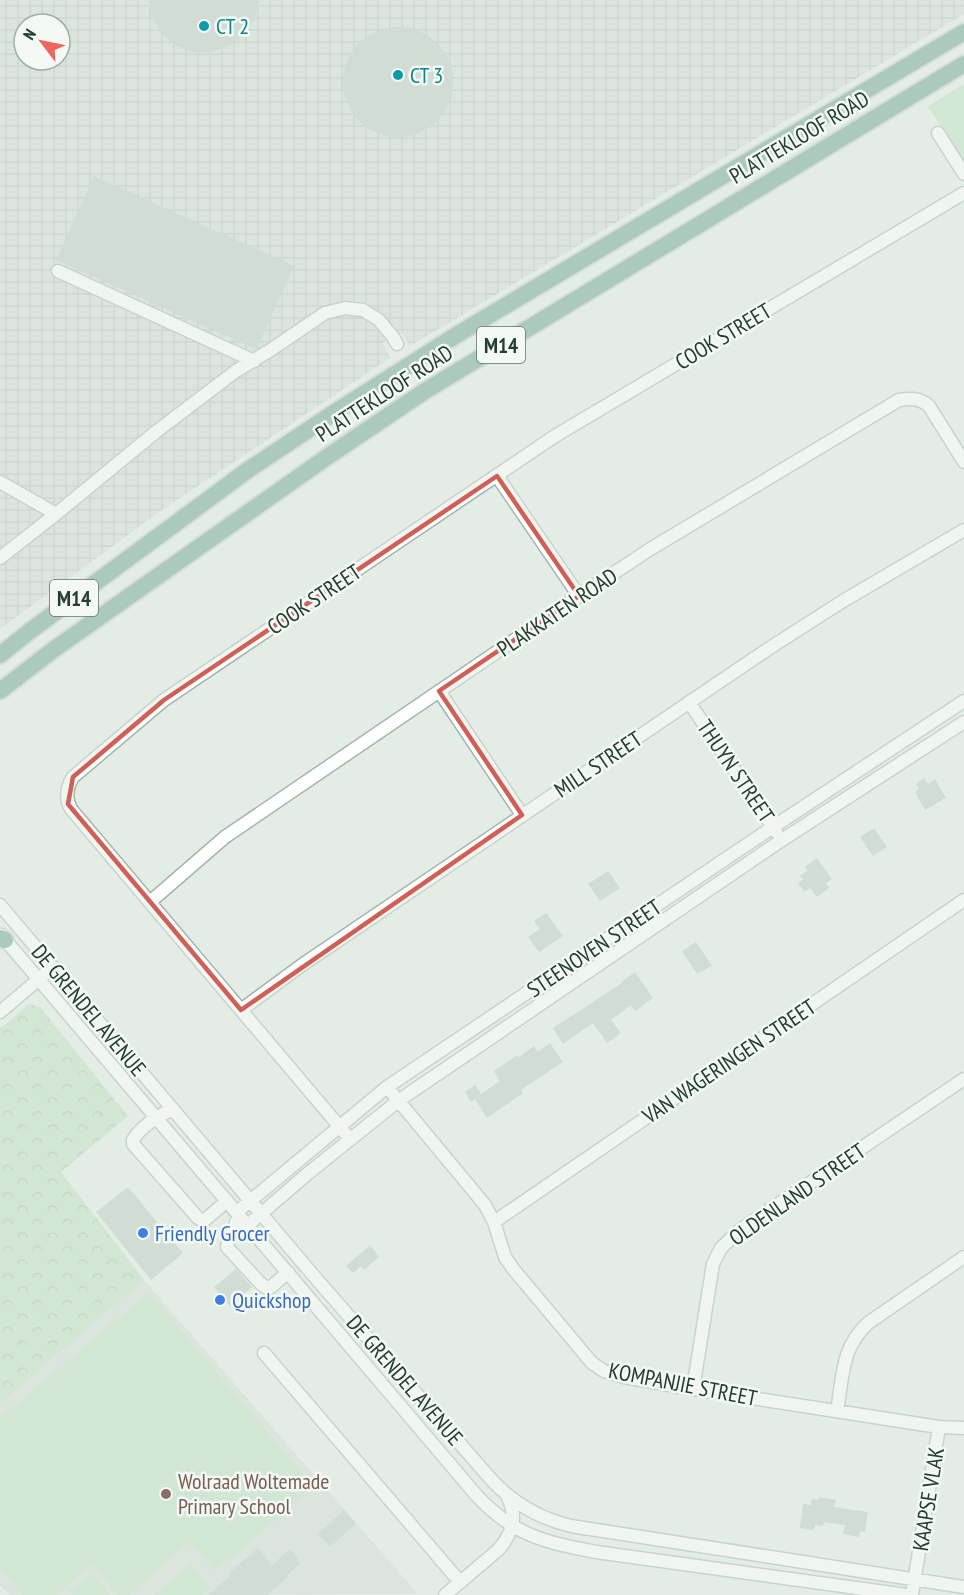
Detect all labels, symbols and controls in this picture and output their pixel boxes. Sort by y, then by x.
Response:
north arrow [12,12,72,72]
place label: CT 2 [216,12,249,40]
marker: CT 2 [197,19,211,33]
text: N [19,25,40,43]
place label: CT 3 [410,61,443,89]
marker: CT 3 [391,68,405,82]
street label: PLATTEKLOOF ROAD [724,84,874,190]
street label: COOK STREET [670,296,776,376]
road number: M14 [477,327,525,363]
street label: PLATTEKLOOF ROAD [310,338,458,448]
street label: COOK STREET [262,557,366,641]
street label: PLAKKATEN ROAD [491,561,623,663]
road number: M14 [50,580,98,616]
street label: THUYN STREET [691,714,781,828]
street label: MILL STREET [549,724,647,804]
street label: STEENOVEN STREET [521,893,667,1003]
street label: DE GRENDEL AVENUE [26,938,152,1082]
street label: VAN WAGERINGEN STREET [636,993,821,1130]
street label: OLDENLAND STREET [723,1136,871,1251]
place label: Friendly Grocer [155,1219,270,1247]
marker: Friendly Grocer [136,1226,150,1240]
place label: Quickshop [232,1286,311,1314]
marker: Quickshop [213,1293,227,1307]
street label: DE GRENDEL AVENUE [341,1309,469,1451]
street label: KOMPANJIE STREET [606,1356,760,1412]
street label: KAAPSE VLAK [906,1445,950,1553]
place label: Wolraad Woltemade Primary School [178,1467,329,1520]
marker: Wolraad Woltemade Primary School [159,1487,173,1501]

